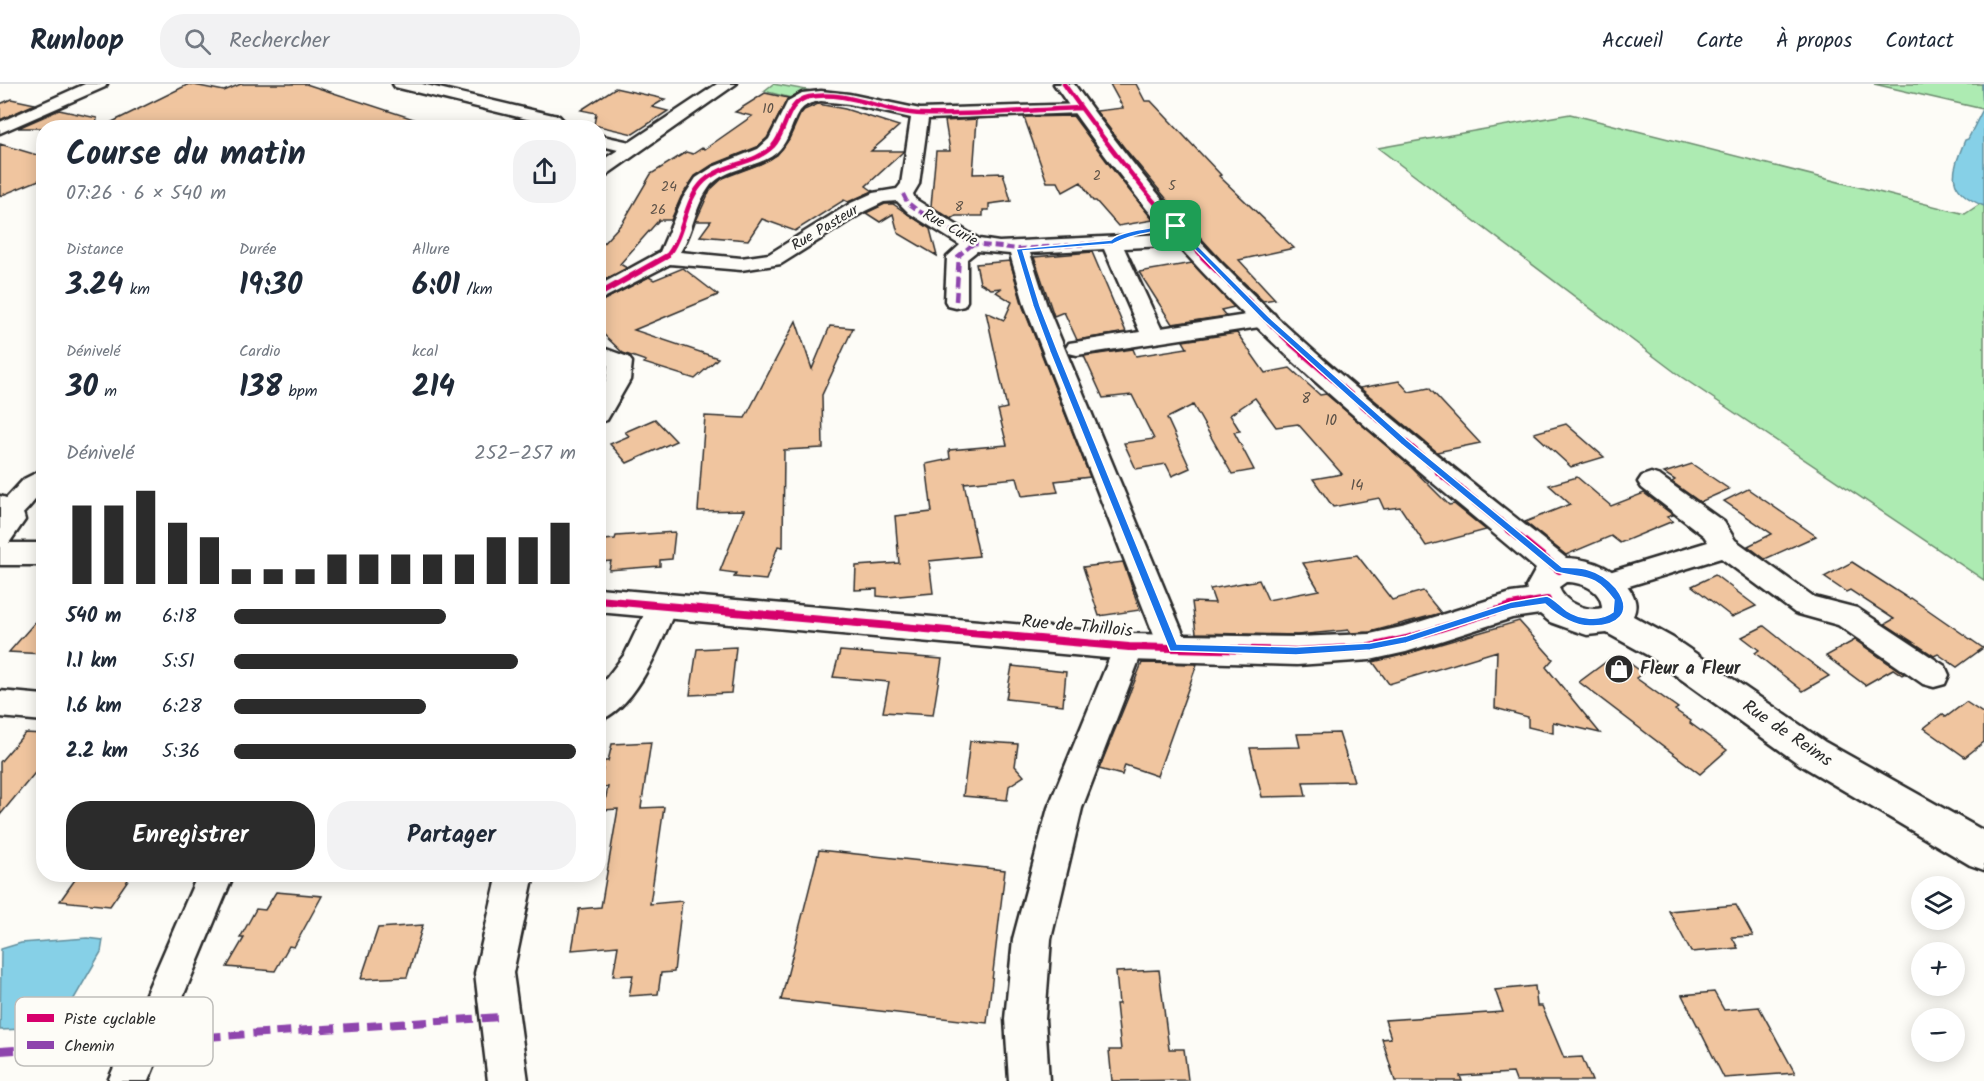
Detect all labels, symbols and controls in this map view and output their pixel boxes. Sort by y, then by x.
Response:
search box [160,14,580,68]
text: Runloop [30,19,124,64]
text: Rechercher [229,24,329,59]
icon: search [181,25,214,58]
text: Accueil [1602,25,1663,58]
text: Carte [1696,25,1743,58]
text: À propos [1776,25,1852,58]
text: Contact [1885,25,1954,58]
house number: 10 [762,98,774,120]
text: Course du matin [66,129,306,182]
button: share [513,140,576,203]
house number: 2 [1093,165,1101,187]
house number: 5 [1168,175,1177,197]
house number: 24 [661,176,677,198]
text: 07:26 · 6 × 540 m [66,178,226,210]
house number: 8 [955,196,964,218]
street label: Rue Pasteur [787,198,864,258]
house number: 26 [650,199,666,221]
pin [1150,200,1201,251]
street label: Rue Curie [918,203,982,253]
icon: arrive [1159,209,1192,242]
text: Distance [66,237,124,262]
text: Durée [239,237,277,262]
text: Allure [412,237,450,262]
text: 3.24 [66,262,123,310]
text: 19:30 [239,262,302,310]
text: 6:01 [412,262,460,310]
text: km [123,277,150,302]
text: /km [460,277,492,302]
text: Dénivelé [66,339,121,364]
text: Cardio [239,339,280,364]
text: kcal [412,339,438,364]
text: 30 [66,364,98,412]
text: 138 [239,364,282,412]
text: 214 [412,364,455,412]
text: m [98,379,117,404]
text: bpm [282,379,317,404]
house number: 8 [1301,387,1311,411]
house number: 10 [1325,409,1338,433]
text: Dénivelé [66,438,134,470]
text: 252–257 m [474,438,576,470]
house number: 14 [1351,474,1363,498]
text: 540 m [66,601,121,633]
text: 6:18 [162,601,196,633]
street label: Rue de Thillois [1020,608,1134,646]
text: 1.1 km [66,646,117,678]
text: 5:51 [162,646,195,678]
shop icon: Fleur a Fleur [1603,653,1635,685]
place label: Fleur a Fleur [1640,655,1742,684]
text: 1.6 km [66,691,122,723]
text: 6:28 [162,691,202,723]
street label: Rue de Reims [1736,693,1838,775]
text: 2.2 km [66,736,128,768]
text: 5:36 [162,736,200,768]
button: Enregistrer [66,801,315,870]
button: Partager [327,801,576,870]
map controls [1911,876,1965,1062]
button: layers [1911,876,1965,930]
button: + [1911,942,1965,996]
legend [15,997,213,1066]
text: Piste cyclable [64,1007,156,1032]
button: − [1911,1008,1965,1062]
text: Chemin [64,1034,114,1059]

